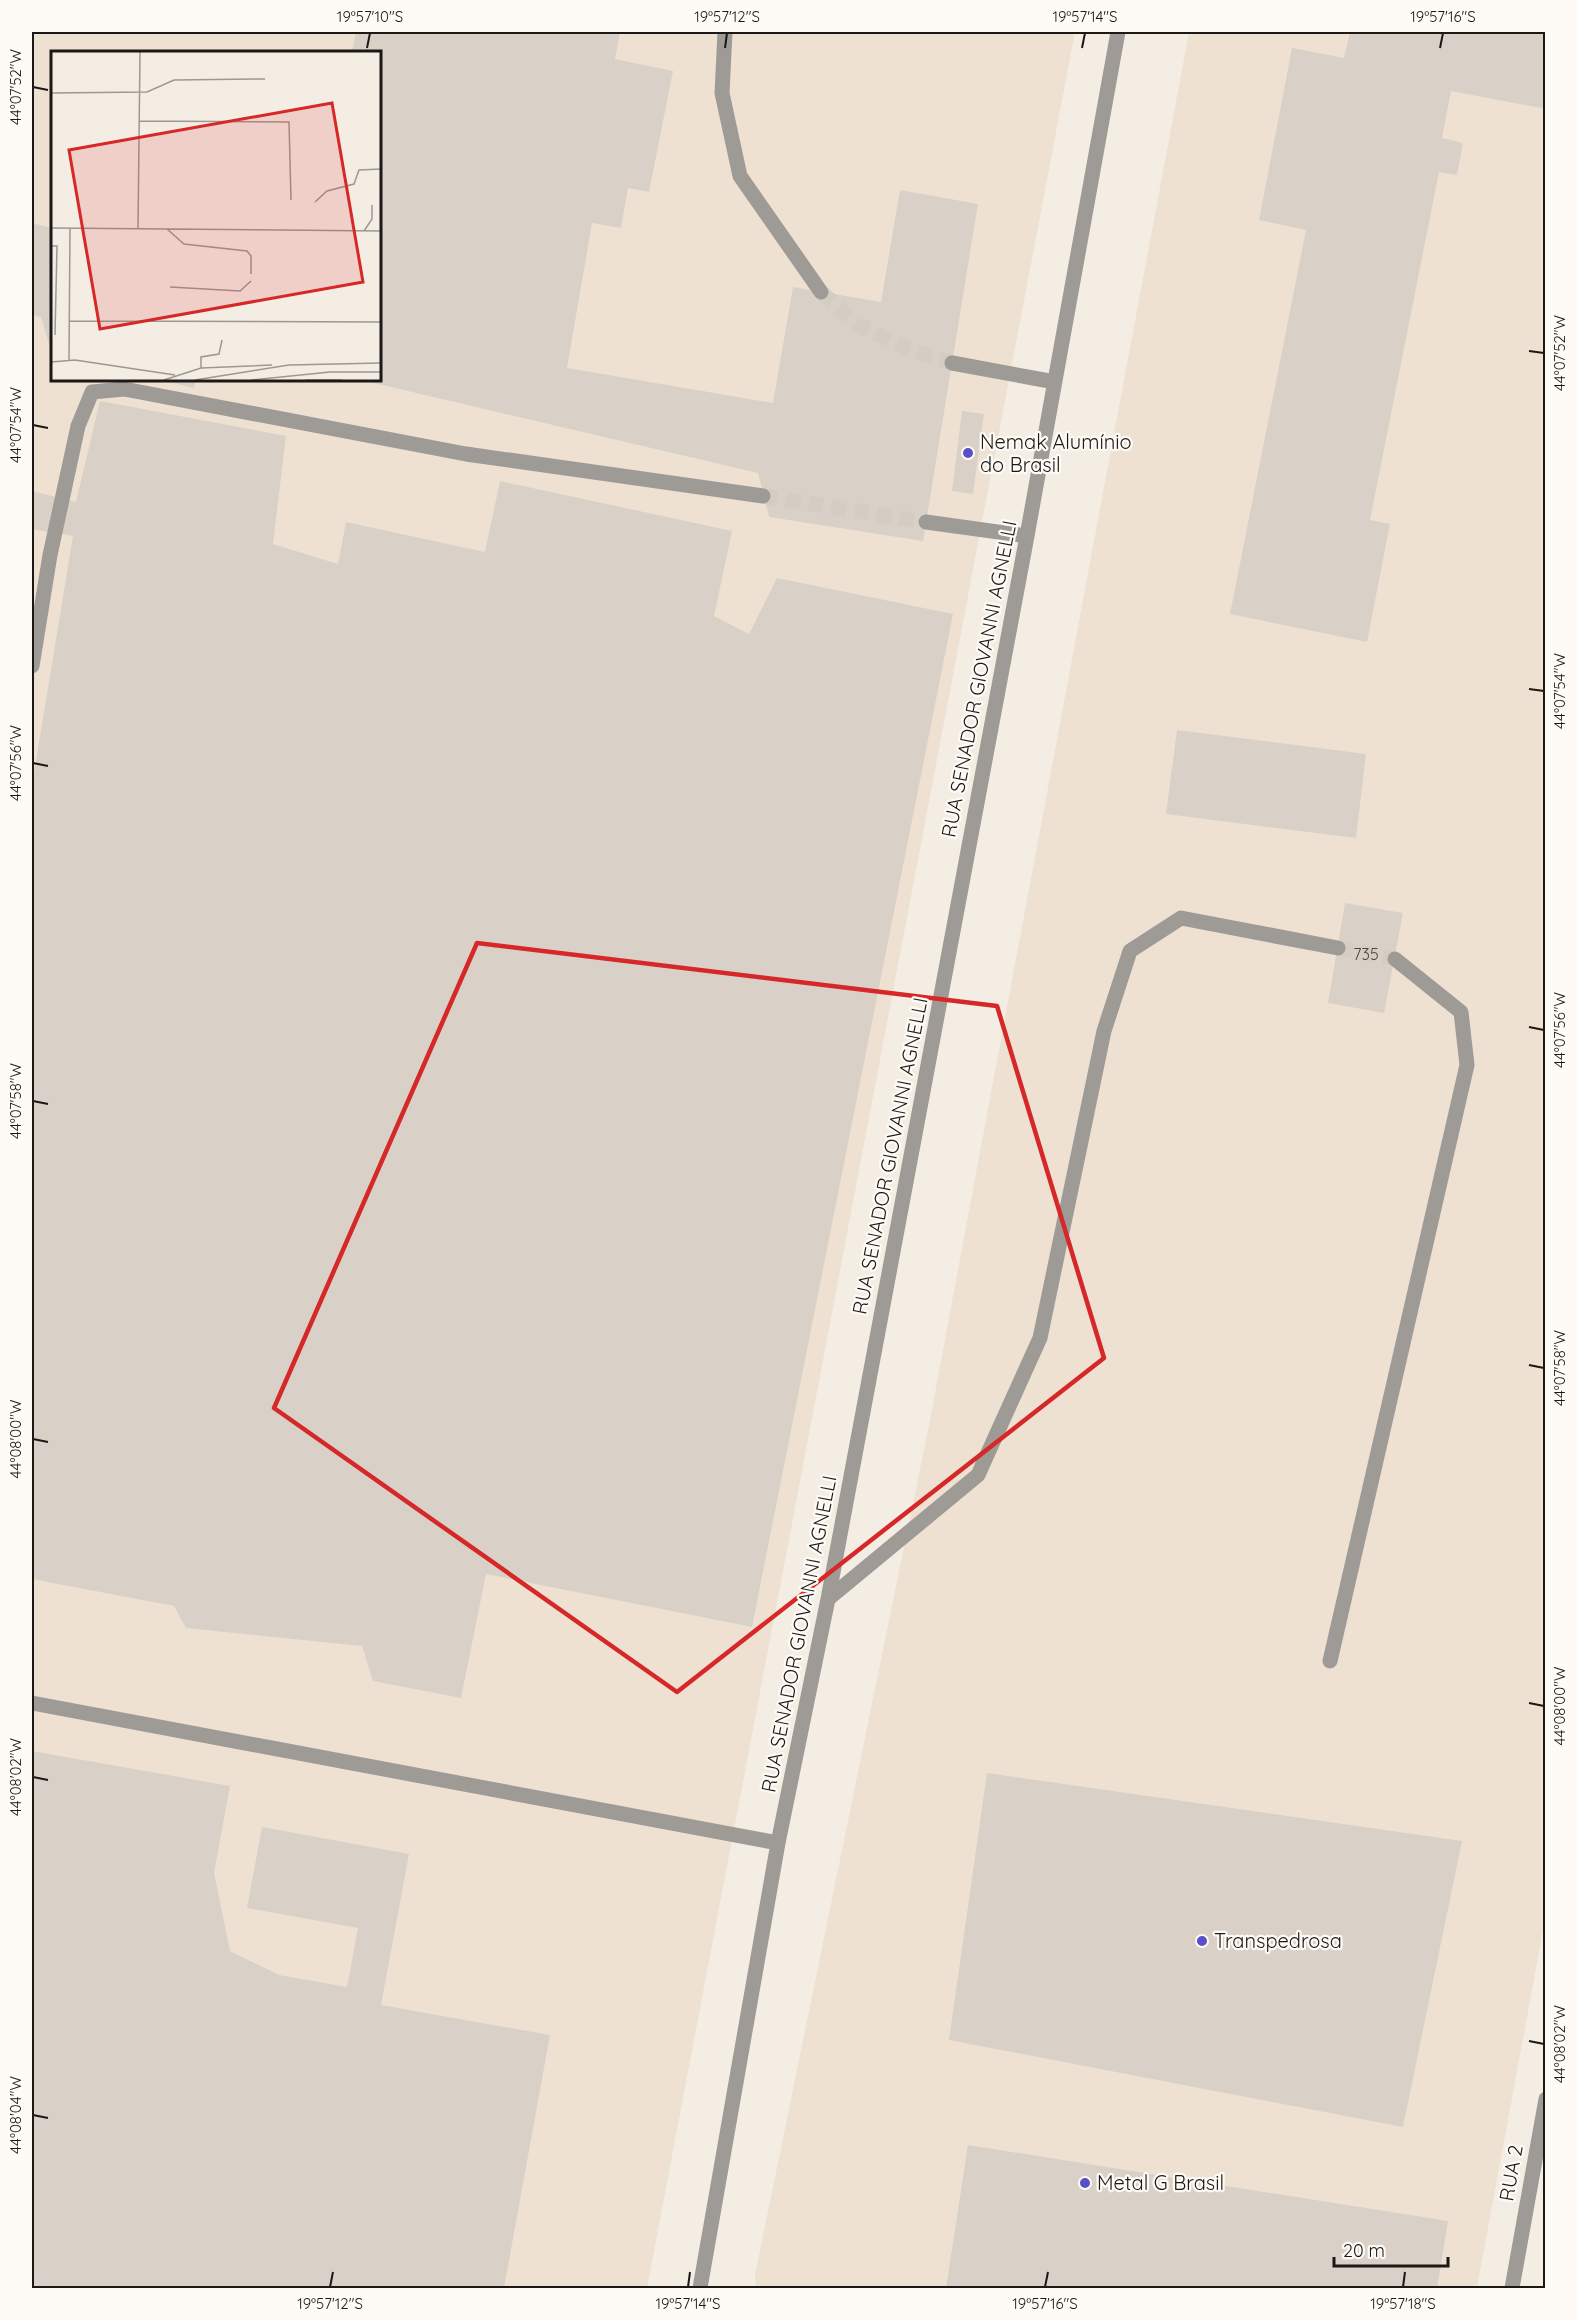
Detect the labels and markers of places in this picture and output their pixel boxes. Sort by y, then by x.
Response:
place label: Nemak Alumínio do Brasil [980,429,1132,477]
marker: Nemak Alumínio do Brasil [961,446,975,460]
place label: Transpedrosa [1214,1928,1342,1953]
marker: Transpedrosa [1195,1934,1209,1948]
place label: Metal G Brasil [1097,2170,1224,2195]
marker: Metal G Brasil [1078,2176,1092,2190]

